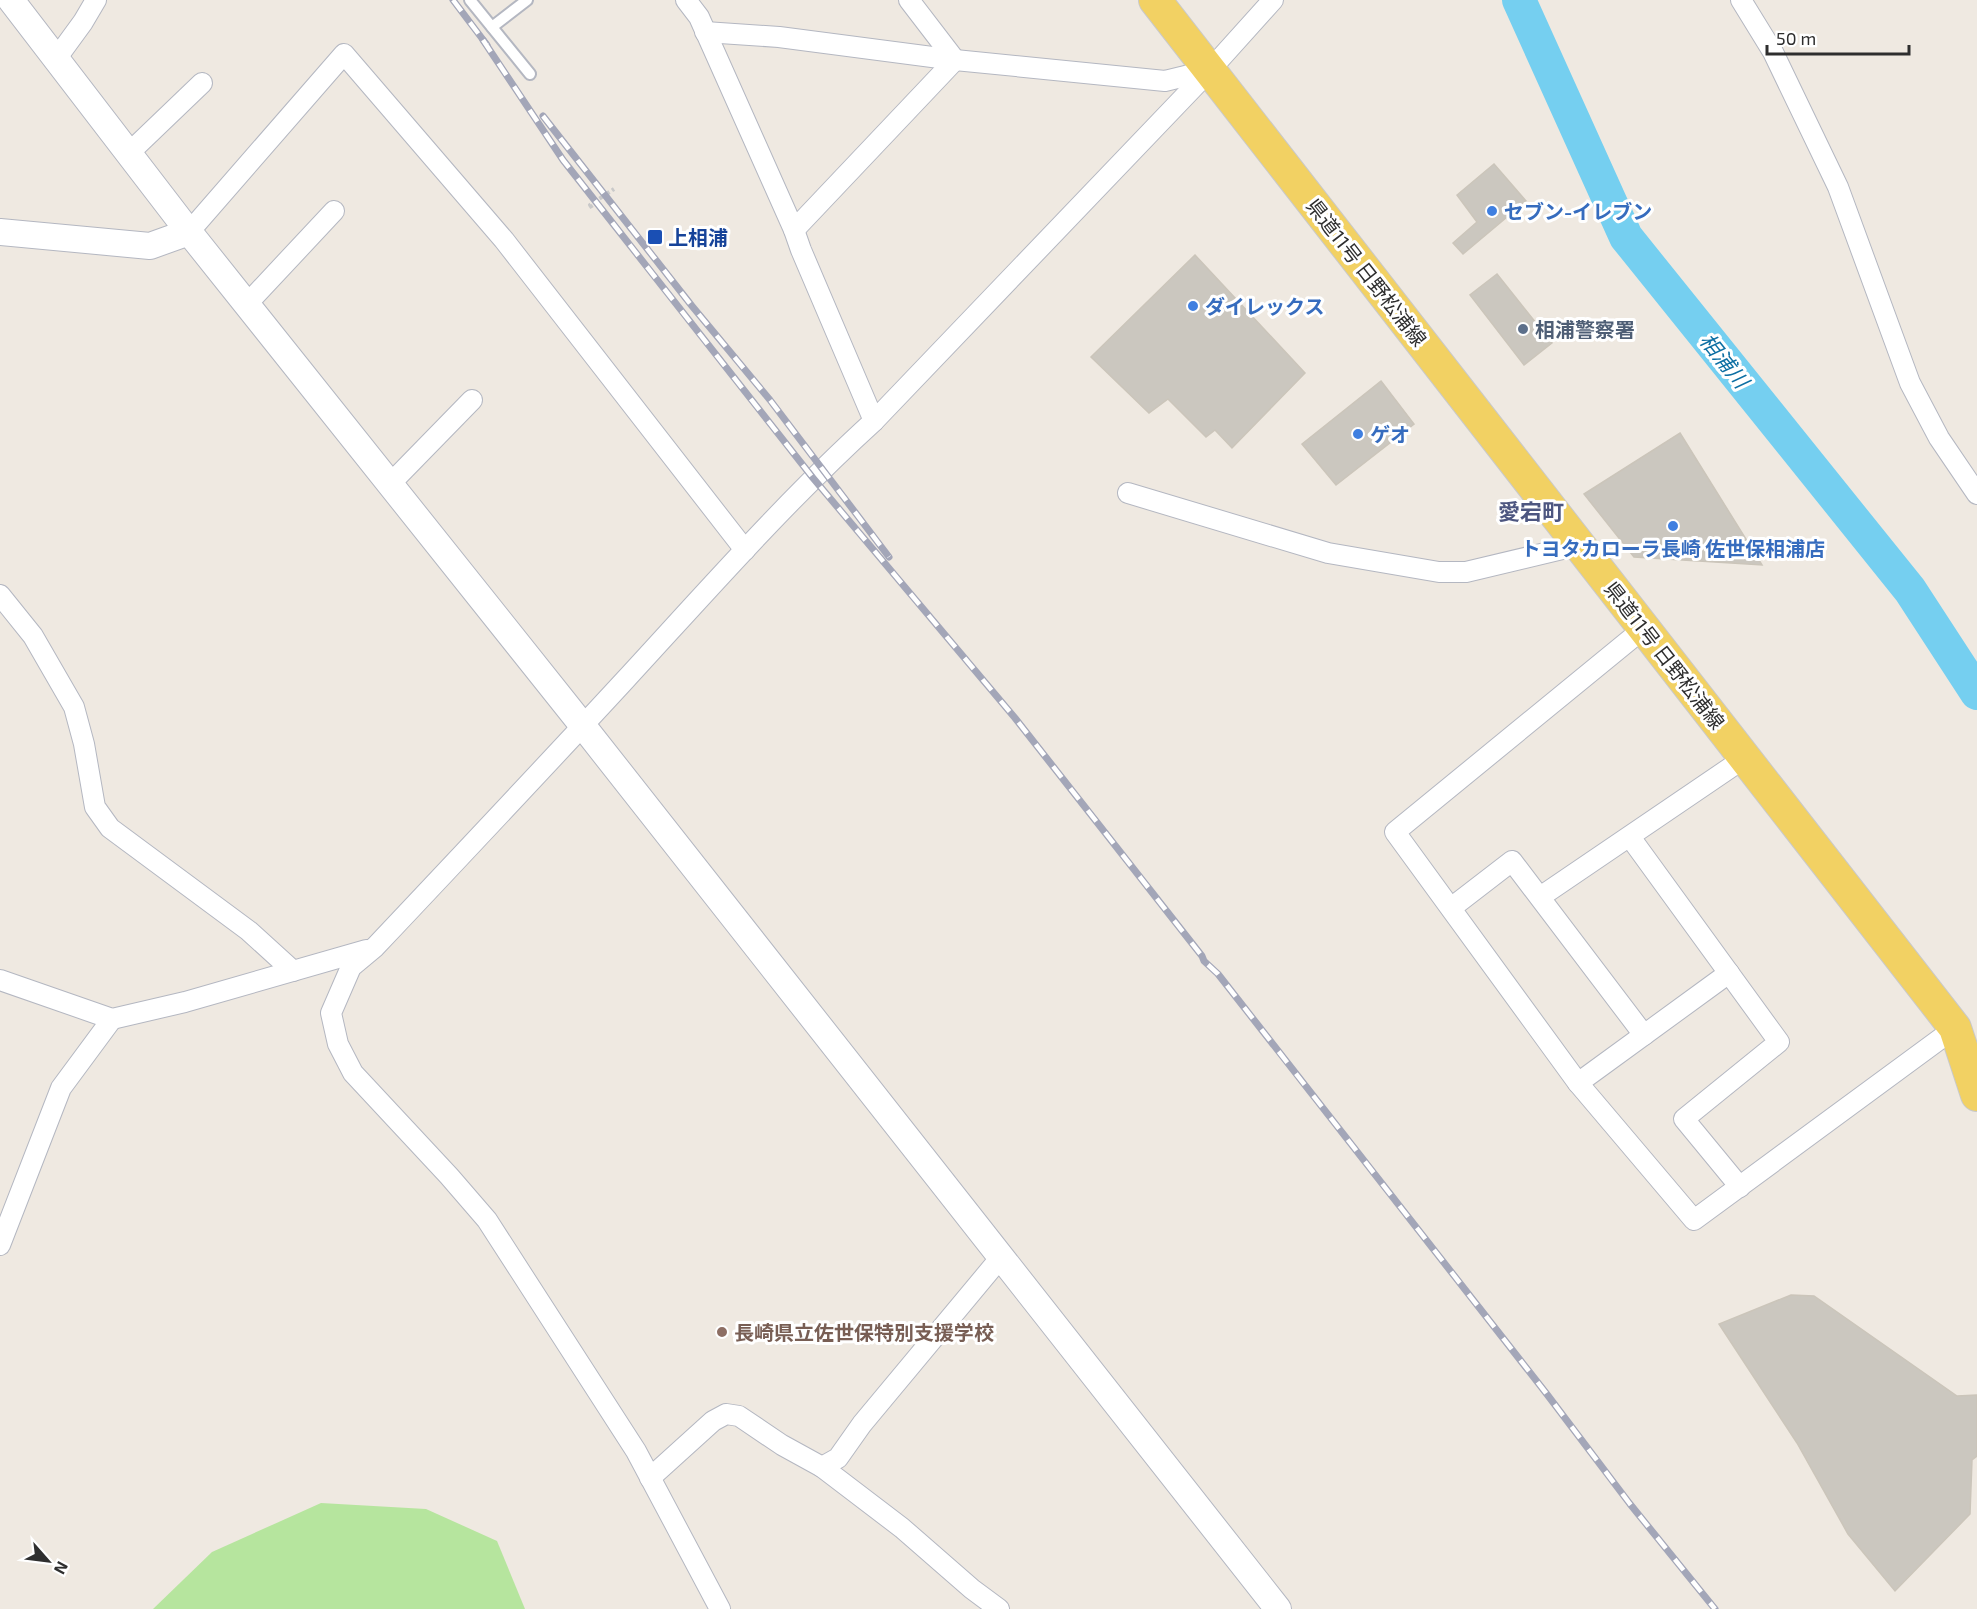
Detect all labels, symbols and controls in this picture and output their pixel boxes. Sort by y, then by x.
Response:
scale bar [1767,18,1910,56]
text: 50 m [1776,27,1816,49]
street label: 県道11号 日野松浦線 [1302,194,1432,350]
place label: セブン-イレブン [1504,199,1652,223]
marker: セブン-イレブン [1485,204,1499,218]
place label: 上相浦 [668,225,728,249]
marker: 上相浦 [646,228,664,246]
place label: ダイレックス [1205,294,1324,318]
marker: ダイレックス [1186,299,1200,313]
place label: 相浦警察署 [1535,317,1635,341]
marker: 相浦警察署 [1516,322,1530,336]
water label: 相浦川 [1695,328,1756,394]
place label: ゲオ [1370,422,1410,446]
marker: ゲオ [1351,427,1365,441]
district label: 愛宕町 [1498,498,1564,524]
marker: トヨタカローラ長崎 佐世保相浦店 [1666,519,1680,533]
place label: トヨタカローラ長崎 佐世保相浦店 [1521,536,1825,560]
street label: 県道11号 日野松浦線 [1600,577,1730,733]
place label: 長崎県立佐世保特別支援学校 [734,1320,994,1344]
marker: 長崎県立佐世保特別支援学校 [715,1325,729,1339]
north arrow [18,1531,78,1591]
text: N [51,1559,73,1578]

